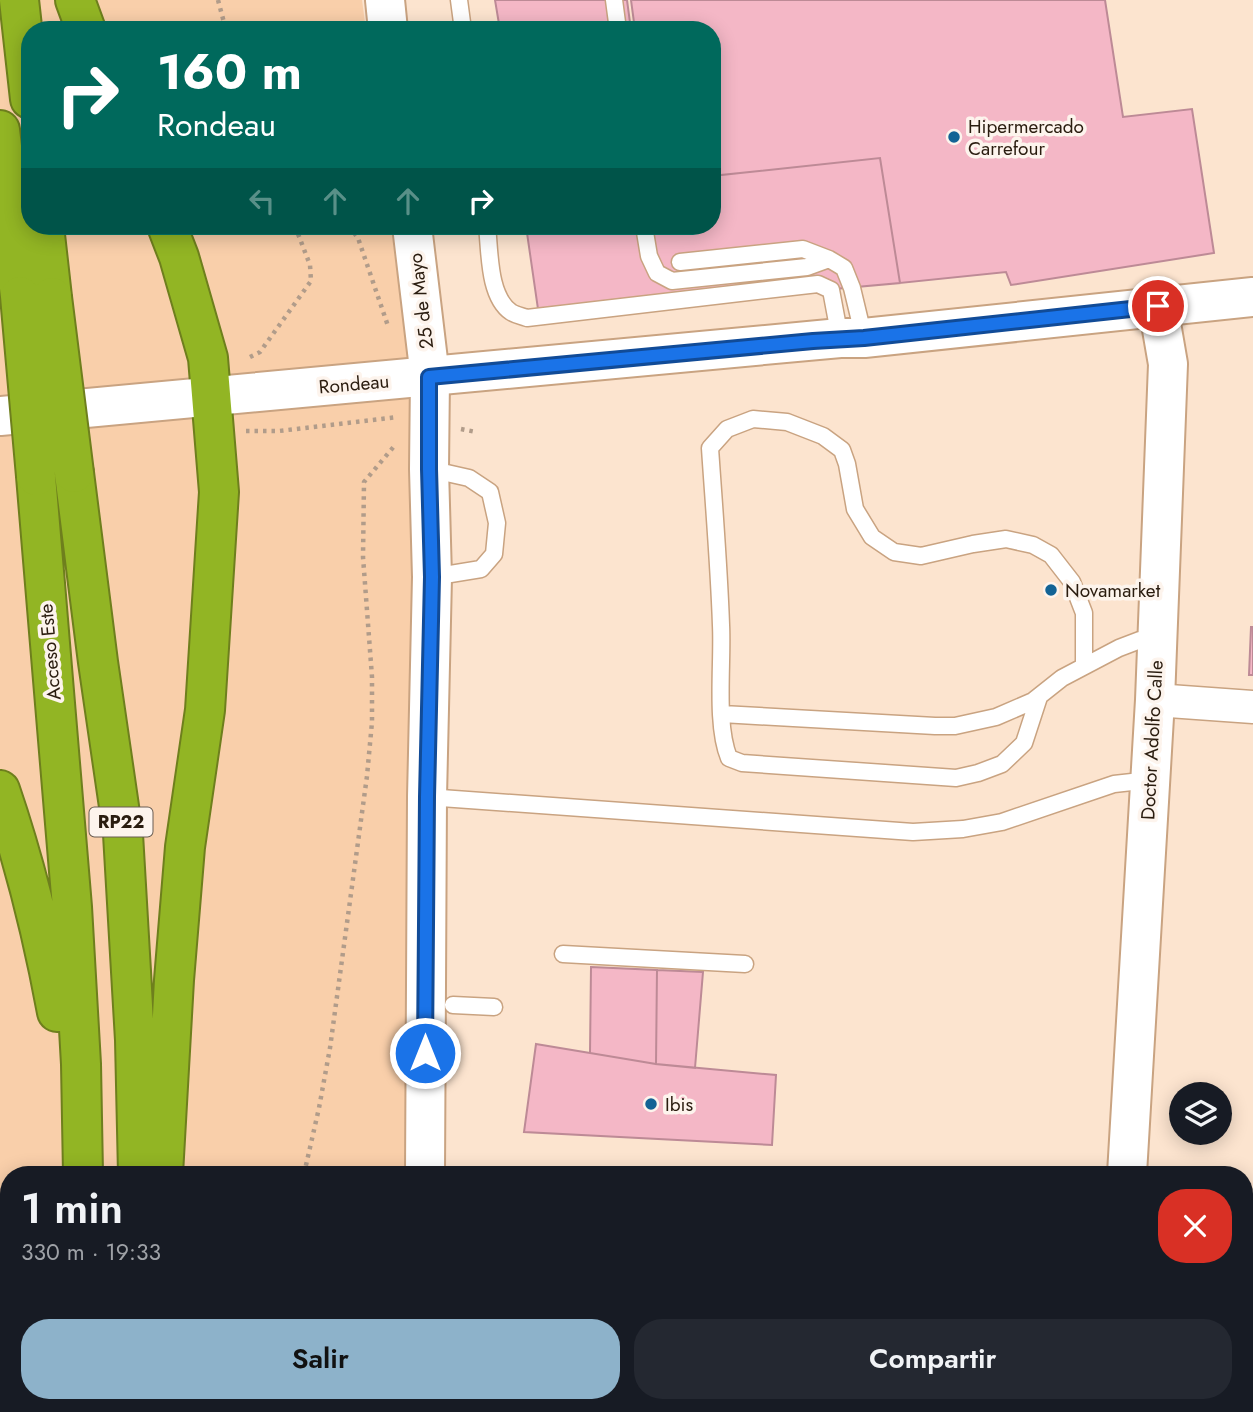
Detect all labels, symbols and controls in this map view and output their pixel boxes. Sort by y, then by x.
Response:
text: 160 m [157,37,302,107]
icon: right [42,49,133,140]
text: Rondeau [157,102,276,148]
place label: Hipermercado Carrefour [968,113,1084,162]
marker: Hipermercado Carrefour [946,129,962,145]
icon: left [243,182,281,220]
icon: ahead [316,182,354,220]
icon: ahead [389,182,427,220]
icon: right [462,182,500,220]
street label: 25 de Mayo [402,251,440,351]
pin [1128,276,1188,336]
icon: arrive [1139,287,1177,325]
street label: Rondeau [318,367,390,401]
place label: Novamarket [1065,577,1161,604]
marker: Novamarket [1043,582,1059,598]
street label: Acceso Este [32,602,68,701]
street label: Doctor Adolfo Calle [1134,659,1170,821]
road number: RP22 [90,808,152,836]
position arrow [388,1016,462,1090]
map controls [1169,1082,1232,1145]
button: layers [1169,1082,1232,1145]
place label: Ibis [665,1091,693,1118]
marker: Ibis [643,1096,659,1112]
text: 1 min [21,1178,123,1239]
button: close [1158,1189,1232,1263]
text: 330 m · 19:33 [21,1235,161,1269]
button: Salir [21,1319,620,1399]
button: Compartir [634,1319,1232,1399]

